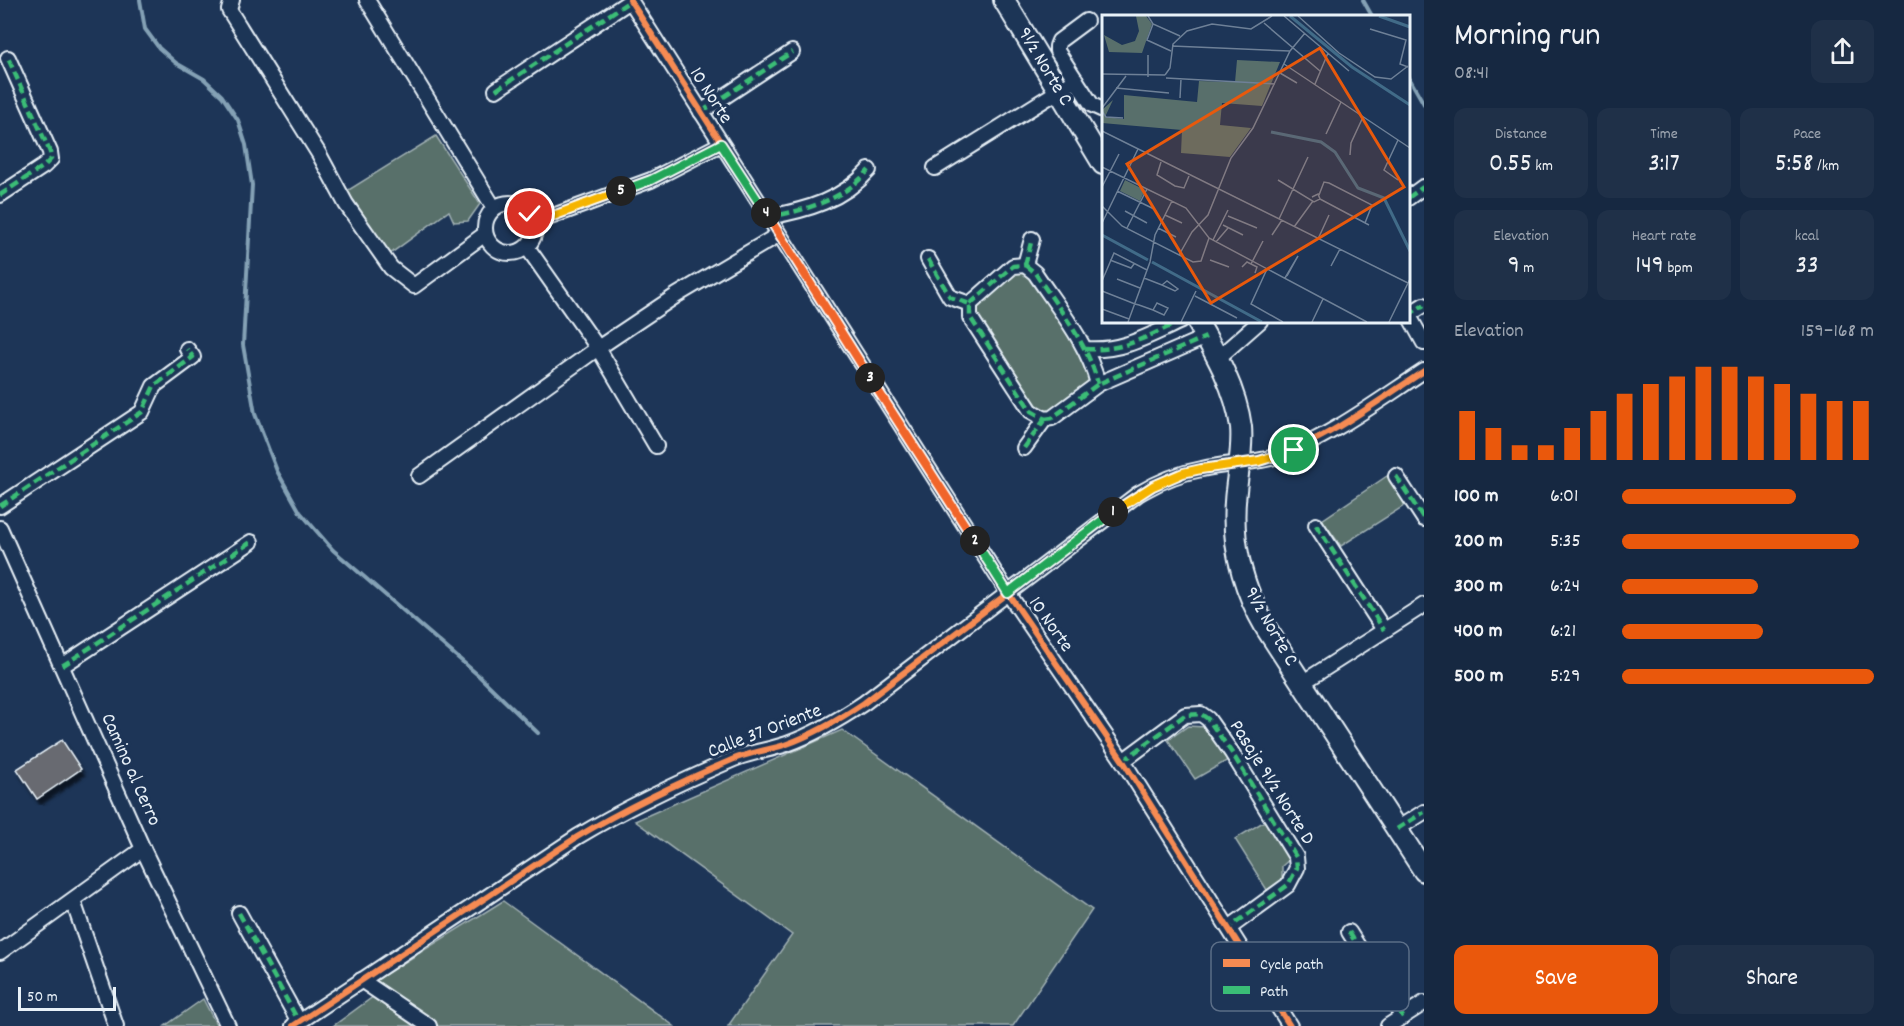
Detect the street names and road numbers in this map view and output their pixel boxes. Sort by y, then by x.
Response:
street label: 9½ Norte C [1010,22,1079,112]
street label: 10 Norte [681,62,739,130]
street label: 9½ Norte C [1236,582,1304,672]
street label: 10 Norte [1021,591,1079,659]
street label: Calle 37 Oriente [704,697,826,767]
street label: Camino al Cerro [93,709,167,831]
street label: Pasaje 9½ Norte D [1221,715,1321,851]

